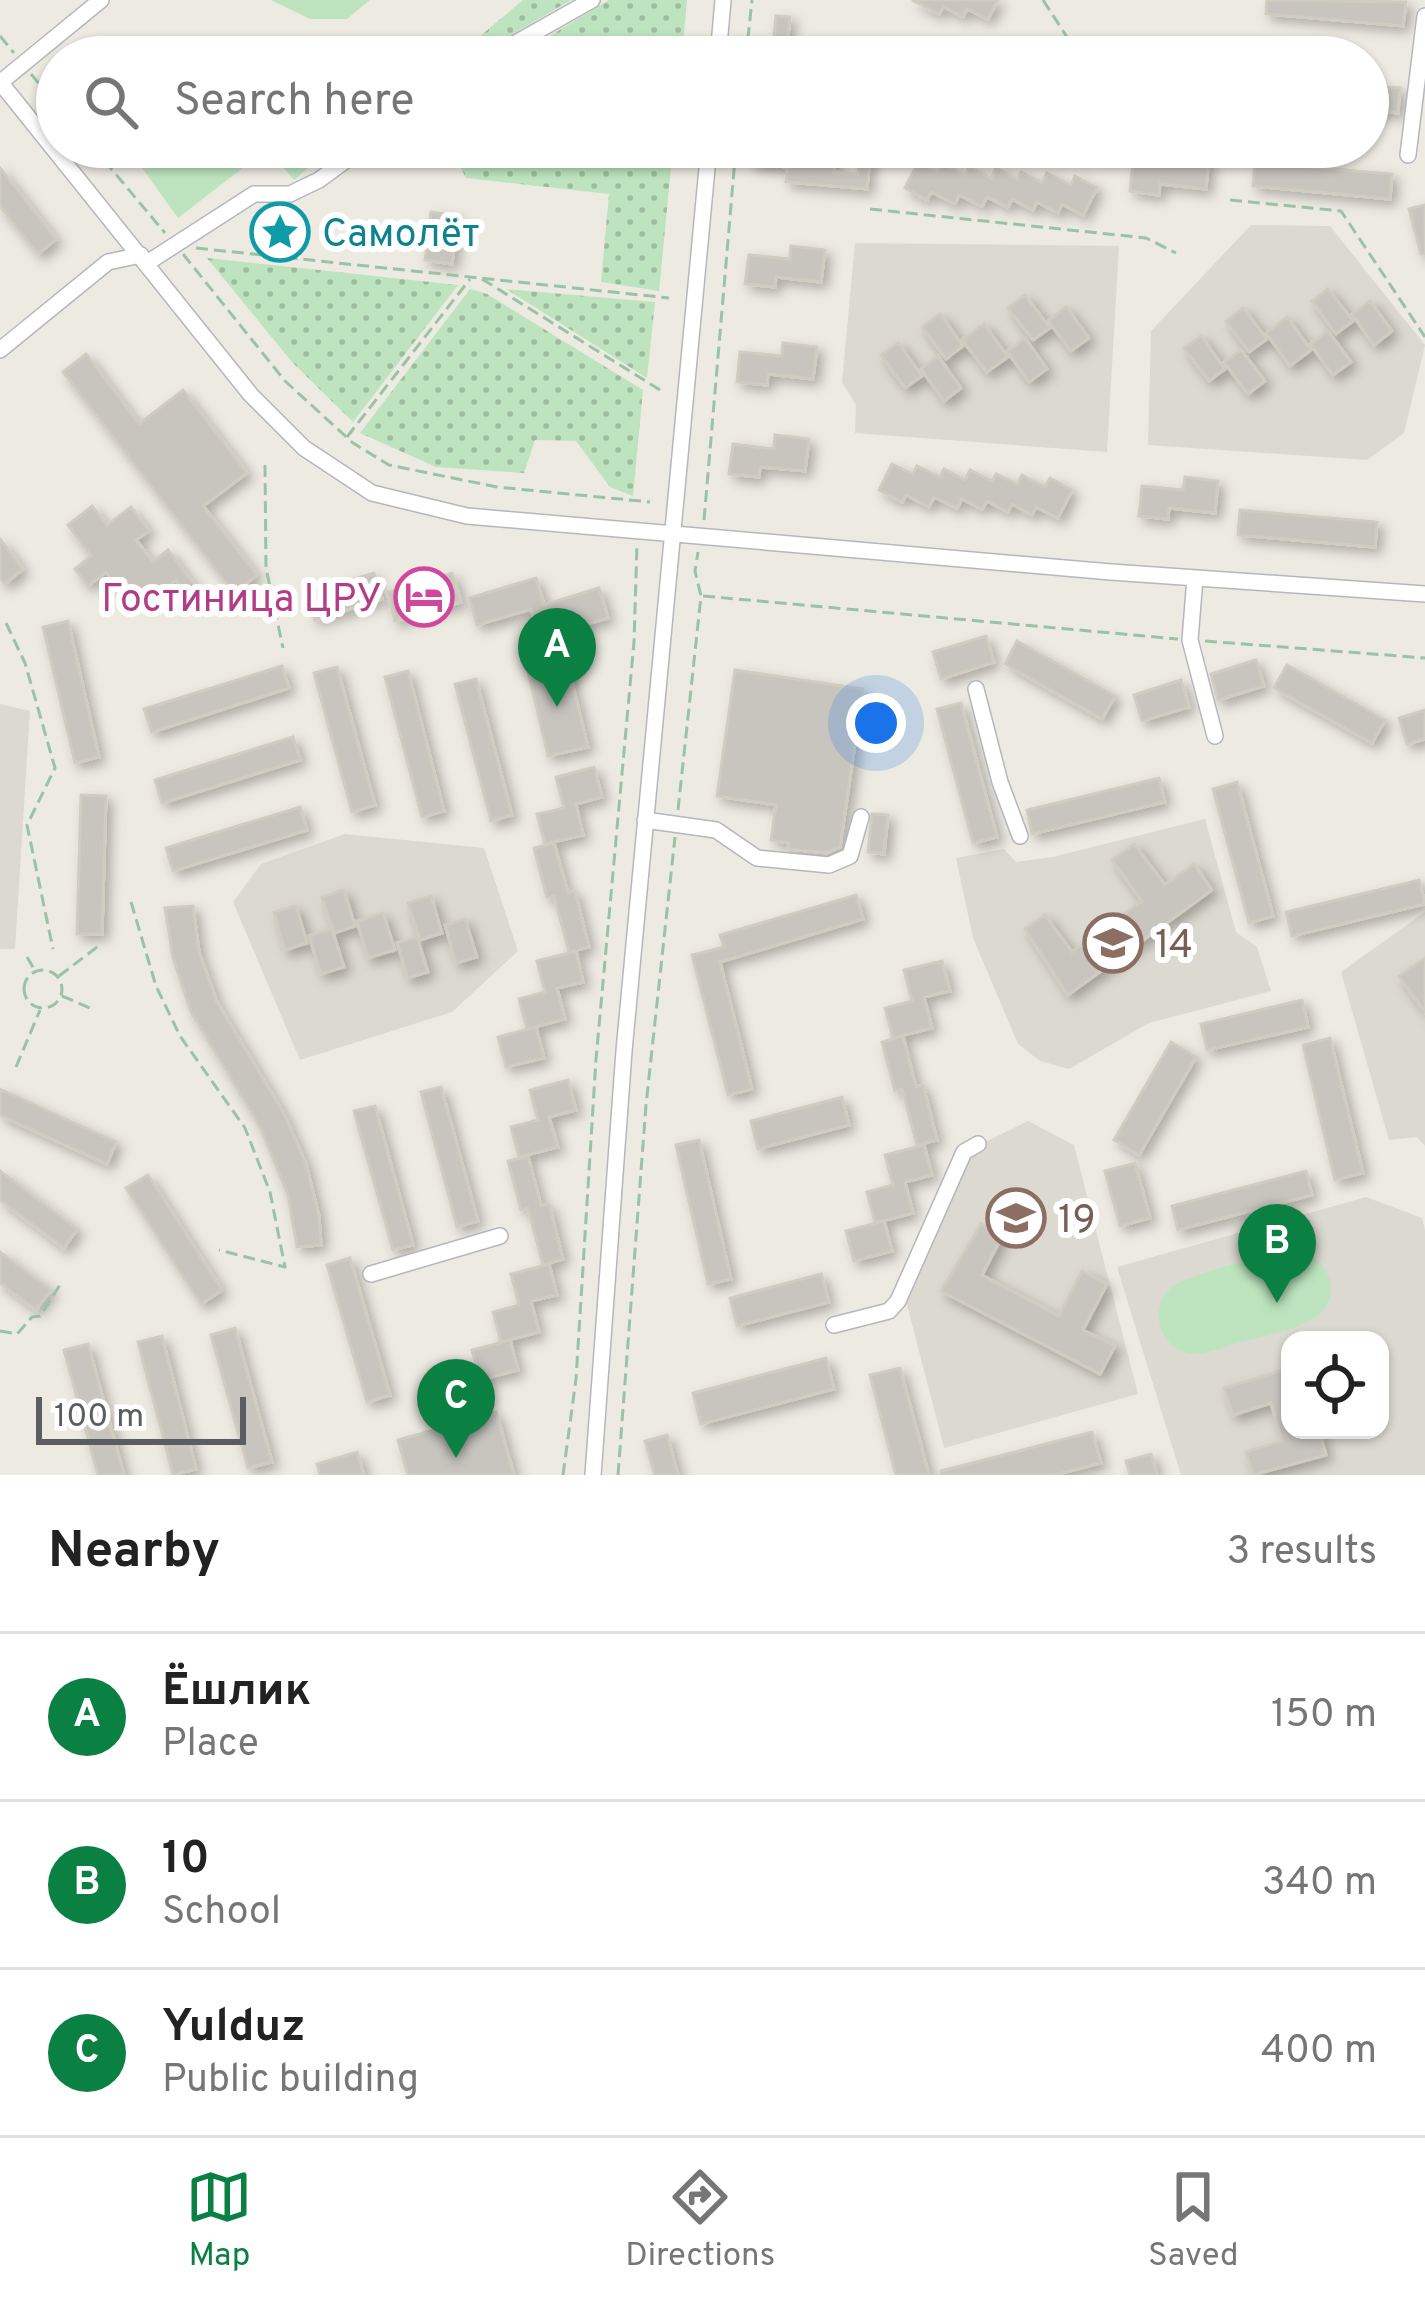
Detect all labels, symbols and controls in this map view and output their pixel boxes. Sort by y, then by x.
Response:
search box [36,36,1389,168]
icon: search [78,69,144,135]
text: Search here [174,74,414,131]
place icon: Самолёт [249,201,311,263]
place label: Самолёт [322,212,480,261]
hotel icon: Гостиница ЦРУ [393,566,455,628]
place label: Гостиница ЦРУ [101,577,382,626]
pin: A [518,608,596,707]
your location [846,693,906,753]
school or university icon: 14 [1082,912,1144,974]
place label: 14 [1155,923,1193,972]
school or university icon: 19 [985,1187,1047,1249]
place label: 19 [1058,1198,1096,1247]
pin: B [1238,1204,1316,1303]
map controls [1281,1331,1389,1439]
button: locate [1281,1331,1389,1439]
pin: C [417,1359,495,1458]
scale bar [36,1391,246,1444]
text: 100 m [54,1397,144,1439]
text: Nearby [48,1521,220,1586]
text: 3 results [1227,1529,1377,1578]
text: Ёшлик [162,1664,311,1721]
text: A [73,1692,101,1741]
text: 150 m [1271,1692,1377,1741]
text: Place [162,1721,259,1770]
text: 10 [162,1832,210,1889]
text: B [74,1860,100,1909]
text: 340 m [1262,1860,1377,1909]
text: School [162,1889,281,1938]
text: Yulduz [162,2000,306,2057]
text: C [75,2028,99,2077]
text: 400 m [1261,2028,1377,2077]
text: Public building [162,2057,419,2106]
tab: Map [186,2164,252,2278]
tab: Directions [625,2164,775,2278]
tab: Saved [1148,2164,1239,2278]

